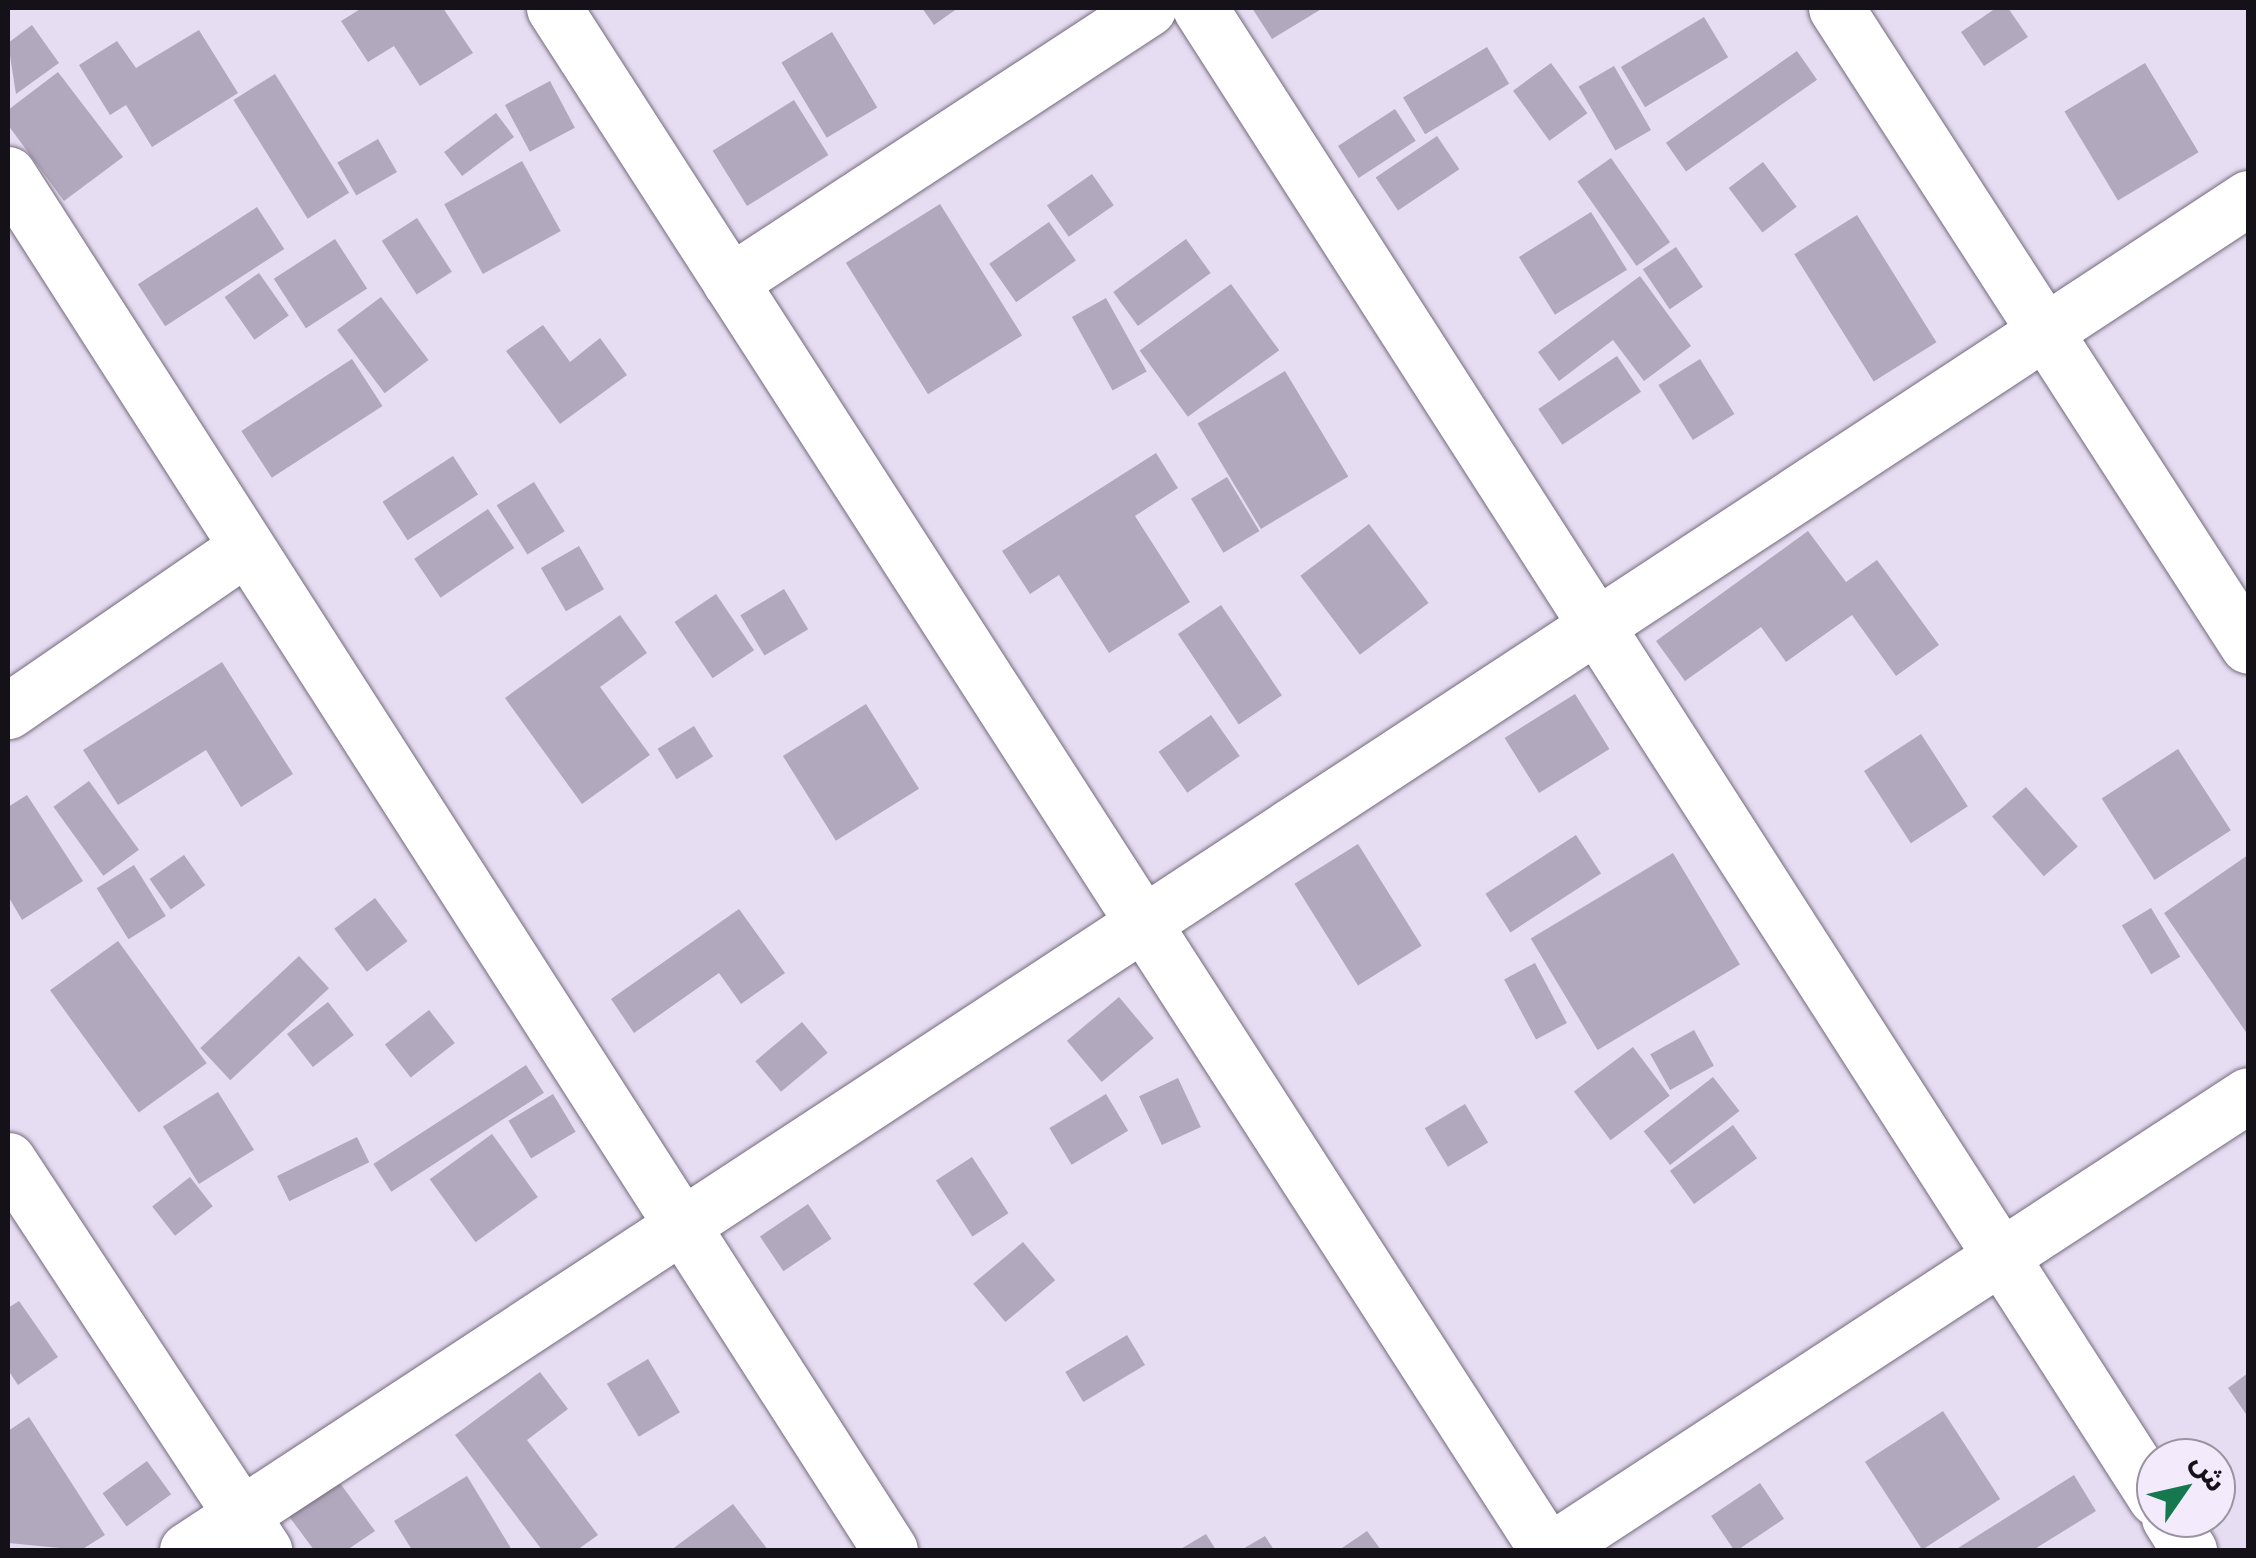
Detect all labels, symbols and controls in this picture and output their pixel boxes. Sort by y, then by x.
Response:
north arrow [2136,1438,2236,1538]
text: ش [2181,1444,2238,1500]

